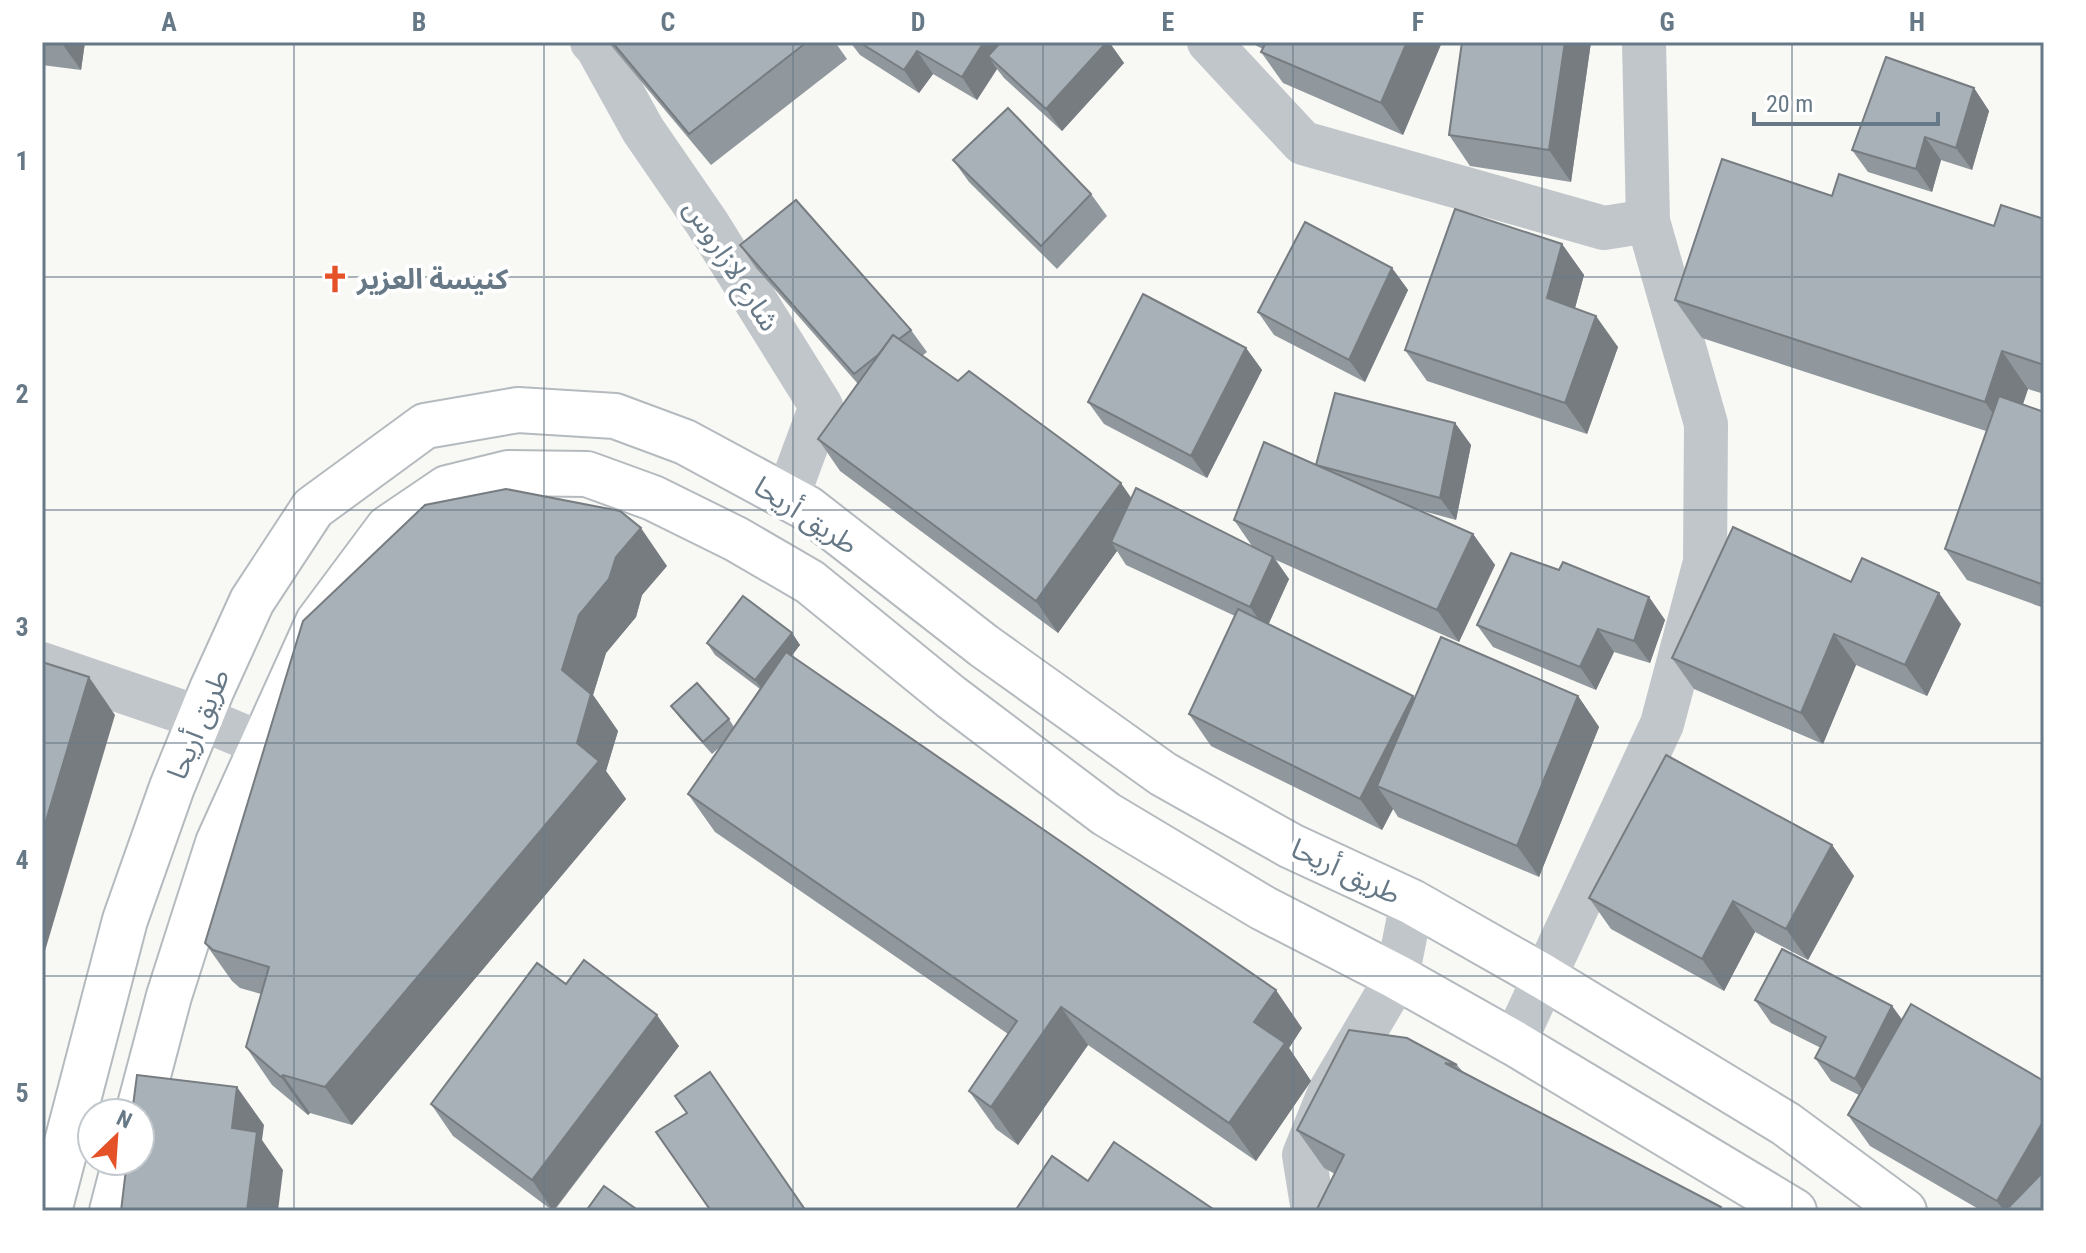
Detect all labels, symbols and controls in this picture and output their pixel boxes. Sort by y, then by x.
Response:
text: A [161,7,177,37]
text: B [412,7,426,37]
text: C [661,7,676,37]
text: D [911,7,925,37]
text: E [1162,7,1175,37]
text: F [1412,7,1424,37]
text: G [1659,7,1675,37]
text: H [1909,7,1925,37]
scale bar [1754,76,1938,126]
text: 20 m [1766,90,1813,118]
text: 1 [15,146,29,176]
street label: شارع لازاروس [673,193,786,339]
place label: كنيسة العزير [356,263,509,296]
church icon: كنيسة العزير [320,264,350,294]
text: 2 [15,379,29,409]
street label: طريق أريحا [747,468,865,562]
text: 3 [15,612,29,642]
street label: طريق أريحا [159,663,237,785]
street label: طريق أريحا [1285,830,1406,912]
text: 4 [15,845,29,875]
text: 5 [15,1078,29,1108]
north arrow [76,1097,156,1177]
text: N [113,1105,136,1134]

